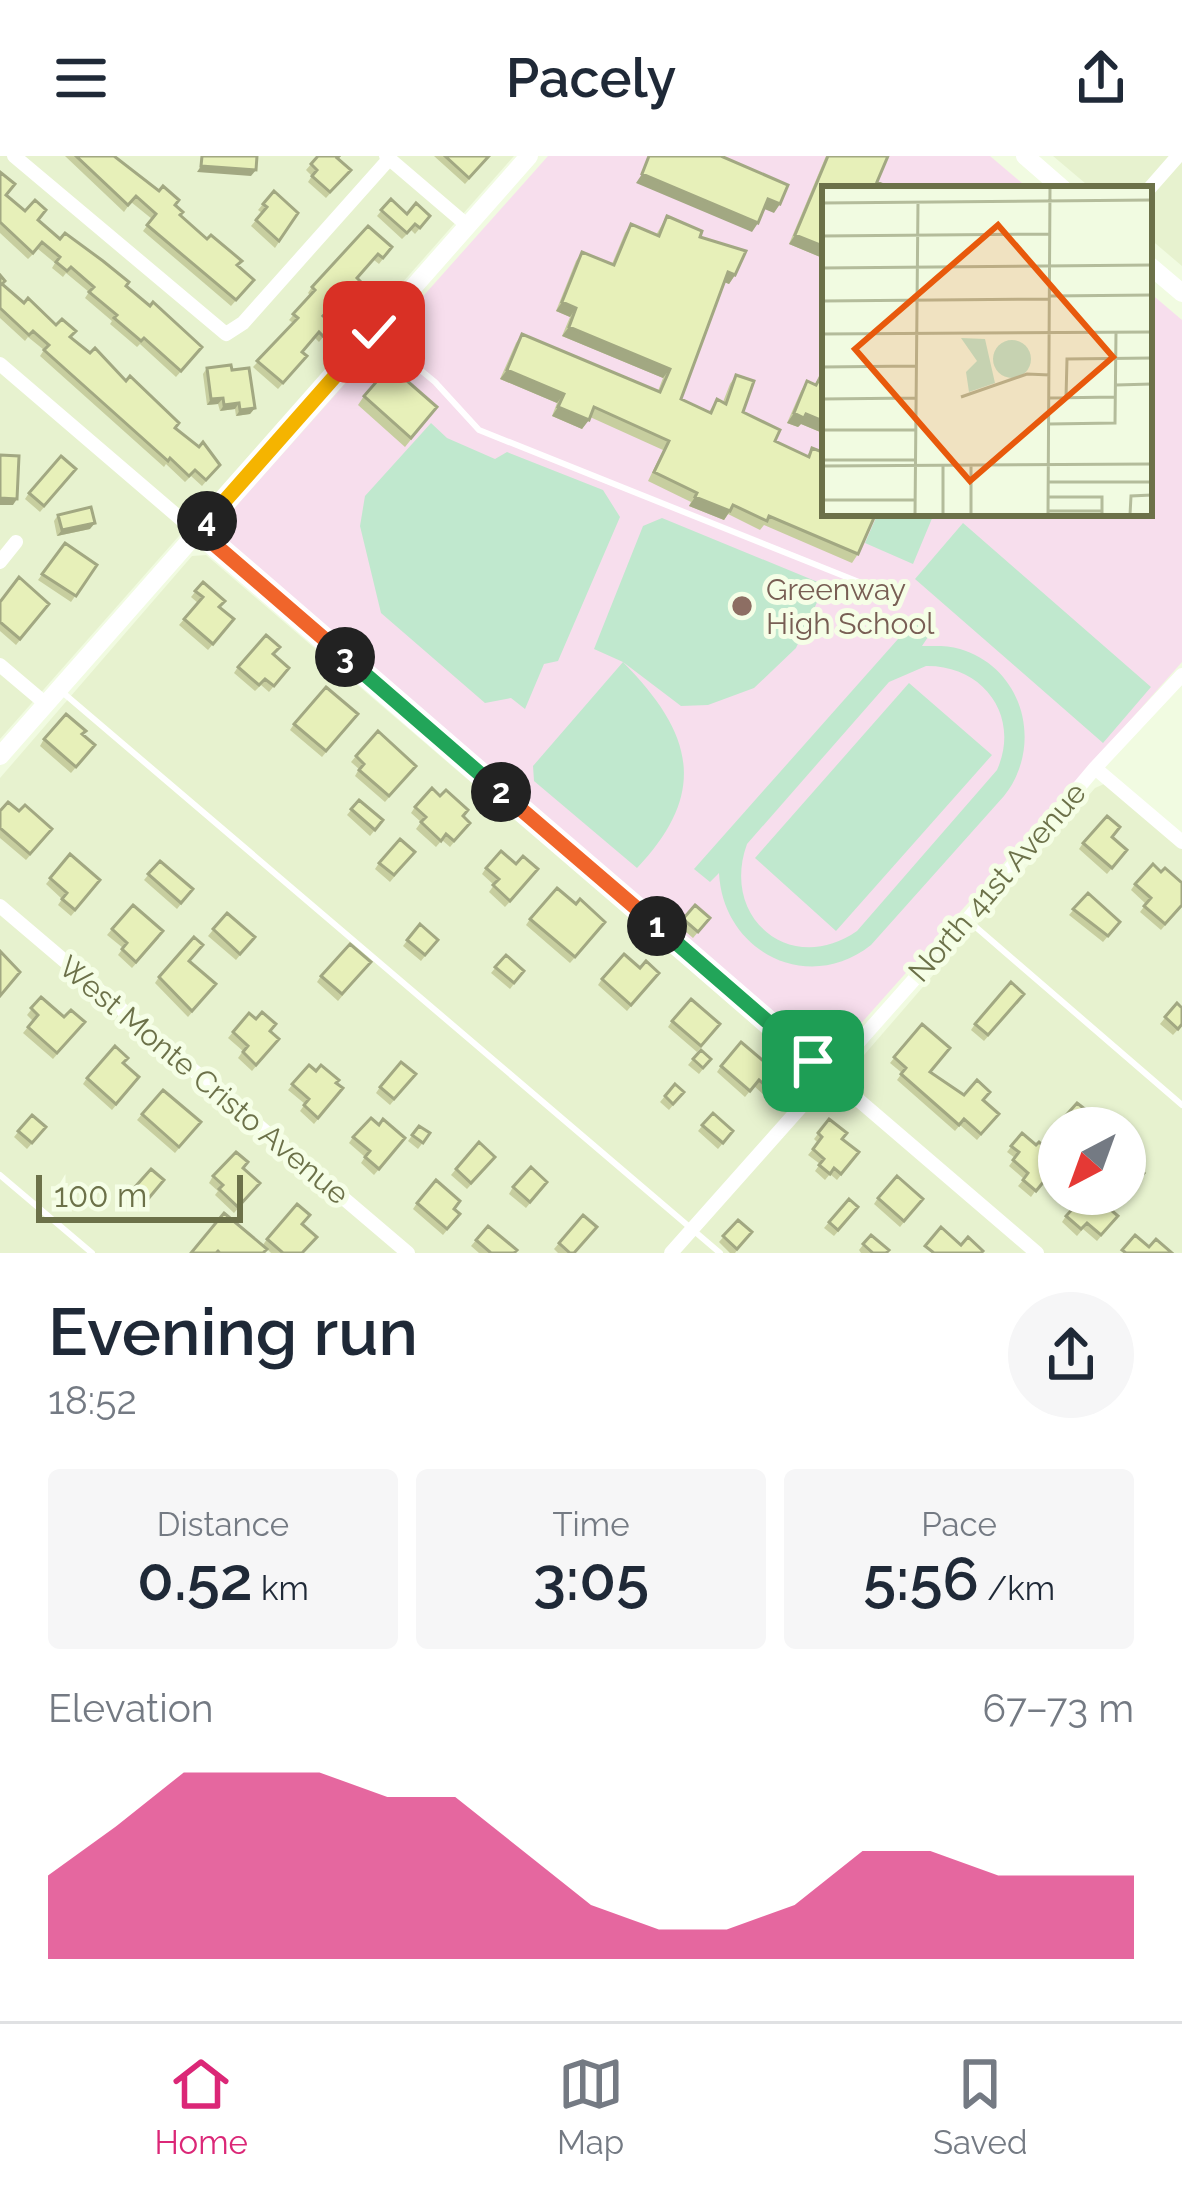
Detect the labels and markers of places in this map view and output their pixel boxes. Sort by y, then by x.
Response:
pin [323,281,425,383]
pin: 4 [177,491,237,551]
place label: Greenway High School [766,572,935,641]
marker: Greenway High School [729,593,755,619]
pin: 3 [315,627,375,687]
pin: 2 [471,762,531,822]
pin: 1 [627,896,687,956]
pin [762,1010,864,1112]

